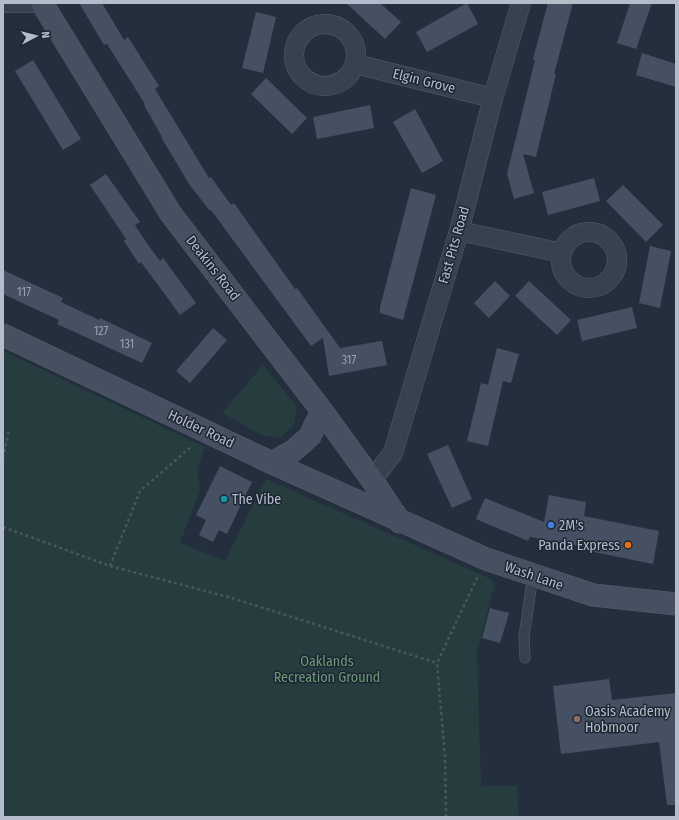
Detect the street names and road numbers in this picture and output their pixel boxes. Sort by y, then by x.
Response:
street label: Elgin Grove [391,65,457,97]
street label: Fast Pits Road [435,204,473,286]
street label: Deakins Road [182,232,244,304]
street label: Holder Road [165,406,237,452]
street label: Wash Lane [503,558,566,594]

